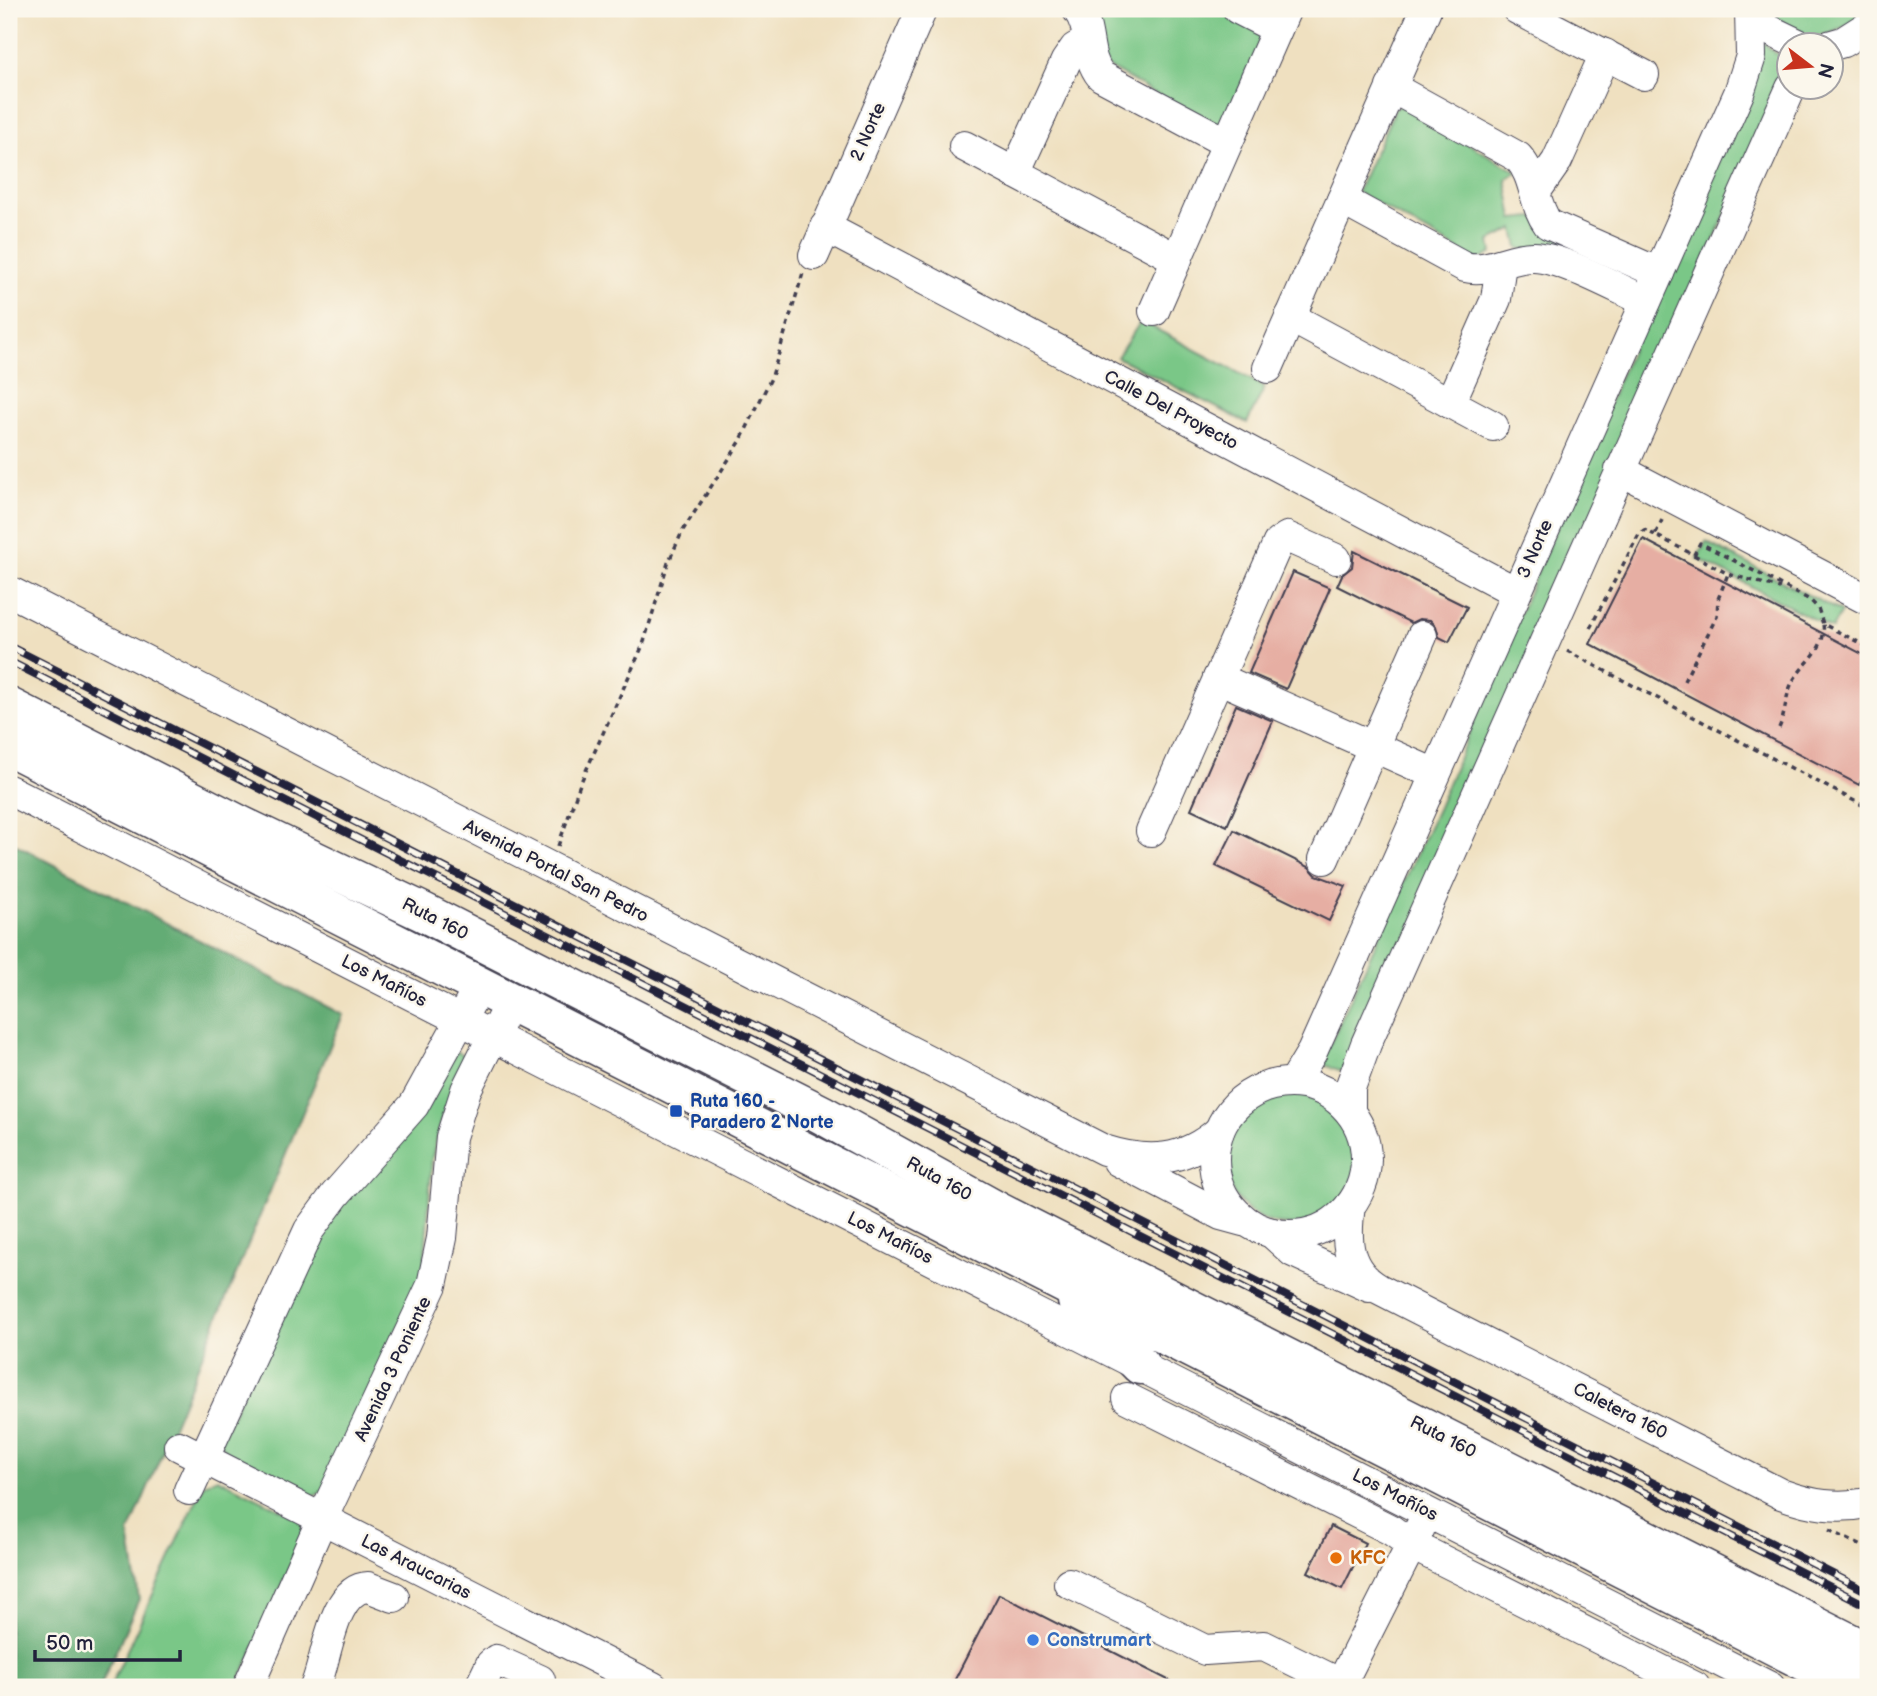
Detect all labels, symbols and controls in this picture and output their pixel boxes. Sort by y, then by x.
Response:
north arrow [1776,32,1846,102]
text: N [1812,60,1838,80]
street label: 2 Norte [846,99,890,164]
street label: Calle Del Proyecto [1100,366,1242,454]
street label: 3 Norte [1513,516,1557,582]
street label: Avenida Portal San Pedro [460,815,652,927]
street label: Ruta 160 [398,893,472,945]
street label: Los Mañíos [338,951,430,1012]
place label: Ruta 160 - Paradero 2 Norte [690,1091,834,1133]
marker: Ruta 160 - Paradero 2 Norte [668,1103,684,1119]
street label: Ruta 160 [903,1153,975,1205]
street label: Los Mañíos [844,1208,936,1269]
street label: Avenida 3 Poniente [350,1293,436,1445]
street label: Caletera 160 [1569,1378,1671,1444]
street label: Ruta 160 [1406,1411,1480,1463]
street label: Los Mañíos [1349,1465,1441,1526]
street label: Las Araucarias [357,1530,475,1604]
place label: KFC [1350,1548,1386,1569]
marker: KFC [1328,1550,1344,1566]
scale bar [35,1619,180,1663]
place label: Construmart [1047,1630,1151,1651]
text: 50 m [46,1631,93,1656]
marker: Construmart [1025,1632,1041,1648]

